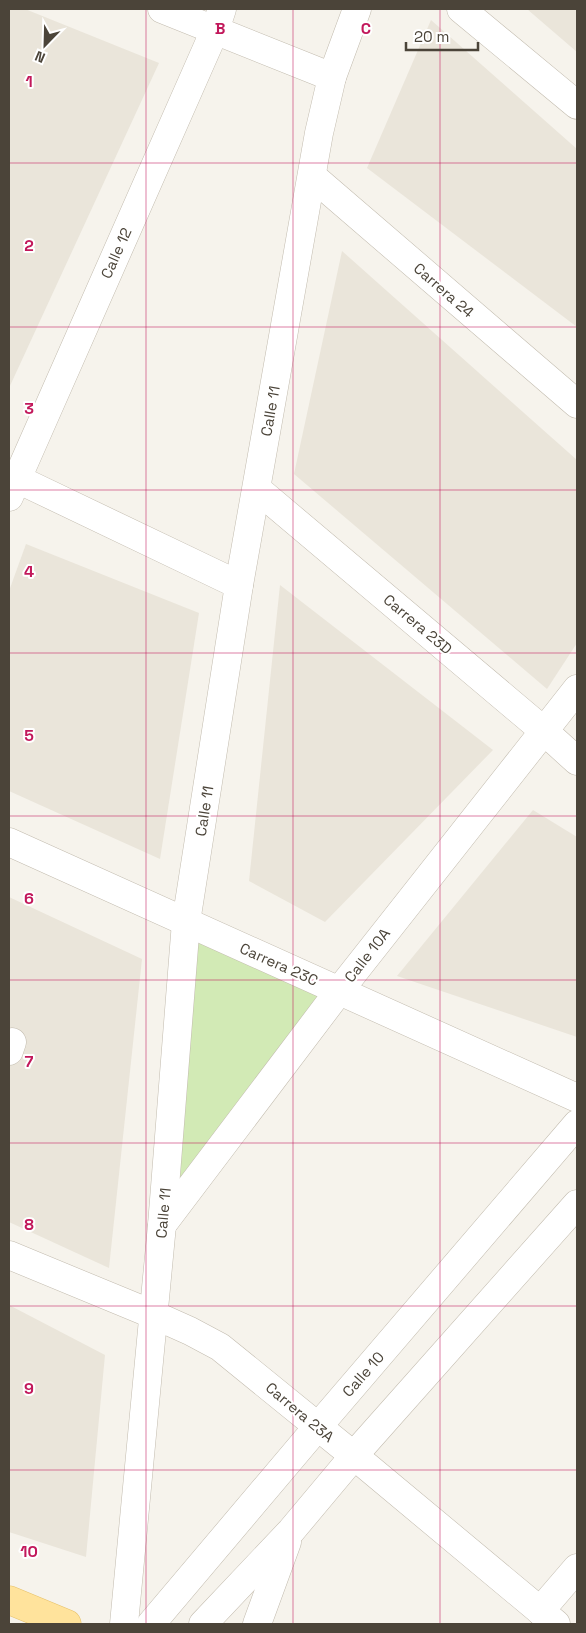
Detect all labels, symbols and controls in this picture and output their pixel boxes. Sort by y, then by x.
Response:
text: B [215,18,225,39]
text: C [361,18,371,39]
north arrow [20,20,70,70]
scale bar [406,20,478,52]
text: 20 m [414,27,449,46]
text: N [32,47,48,67]
text: 1 [25,71,33,92]
street label: Calle 12 [96,225,136,281]
text: 2 [24,235,34,256]
street label: Carrera 24 [410,259,478,321]
street label: Calle 11 [256,384,284,438]
text: 3 [24,398,34,419]
text: 4 [24,561,34,582]
street label: Carrera 23D [380,590,456,658]
text: 5 [24,725,34,746]
street label: Calle 11 [191,784,217,838]
text: 6 [24,888,34,909]
street label: Calle 10A [340,924,394,986]
street label: Carrera 23C [237,938,321,990]
text: 7 [25,1051,34,1072]
street label: Calle 11 [151,1187,175,1239]
text: 8 [24,1214,34,1235]
street label: Calle 10 [338,1347,388,1401]
text: 9 [24,1378,34,1399]
street label: Carrera 23A [262,1378,339,1446]
text: 10 [20,1541,38,1562]

